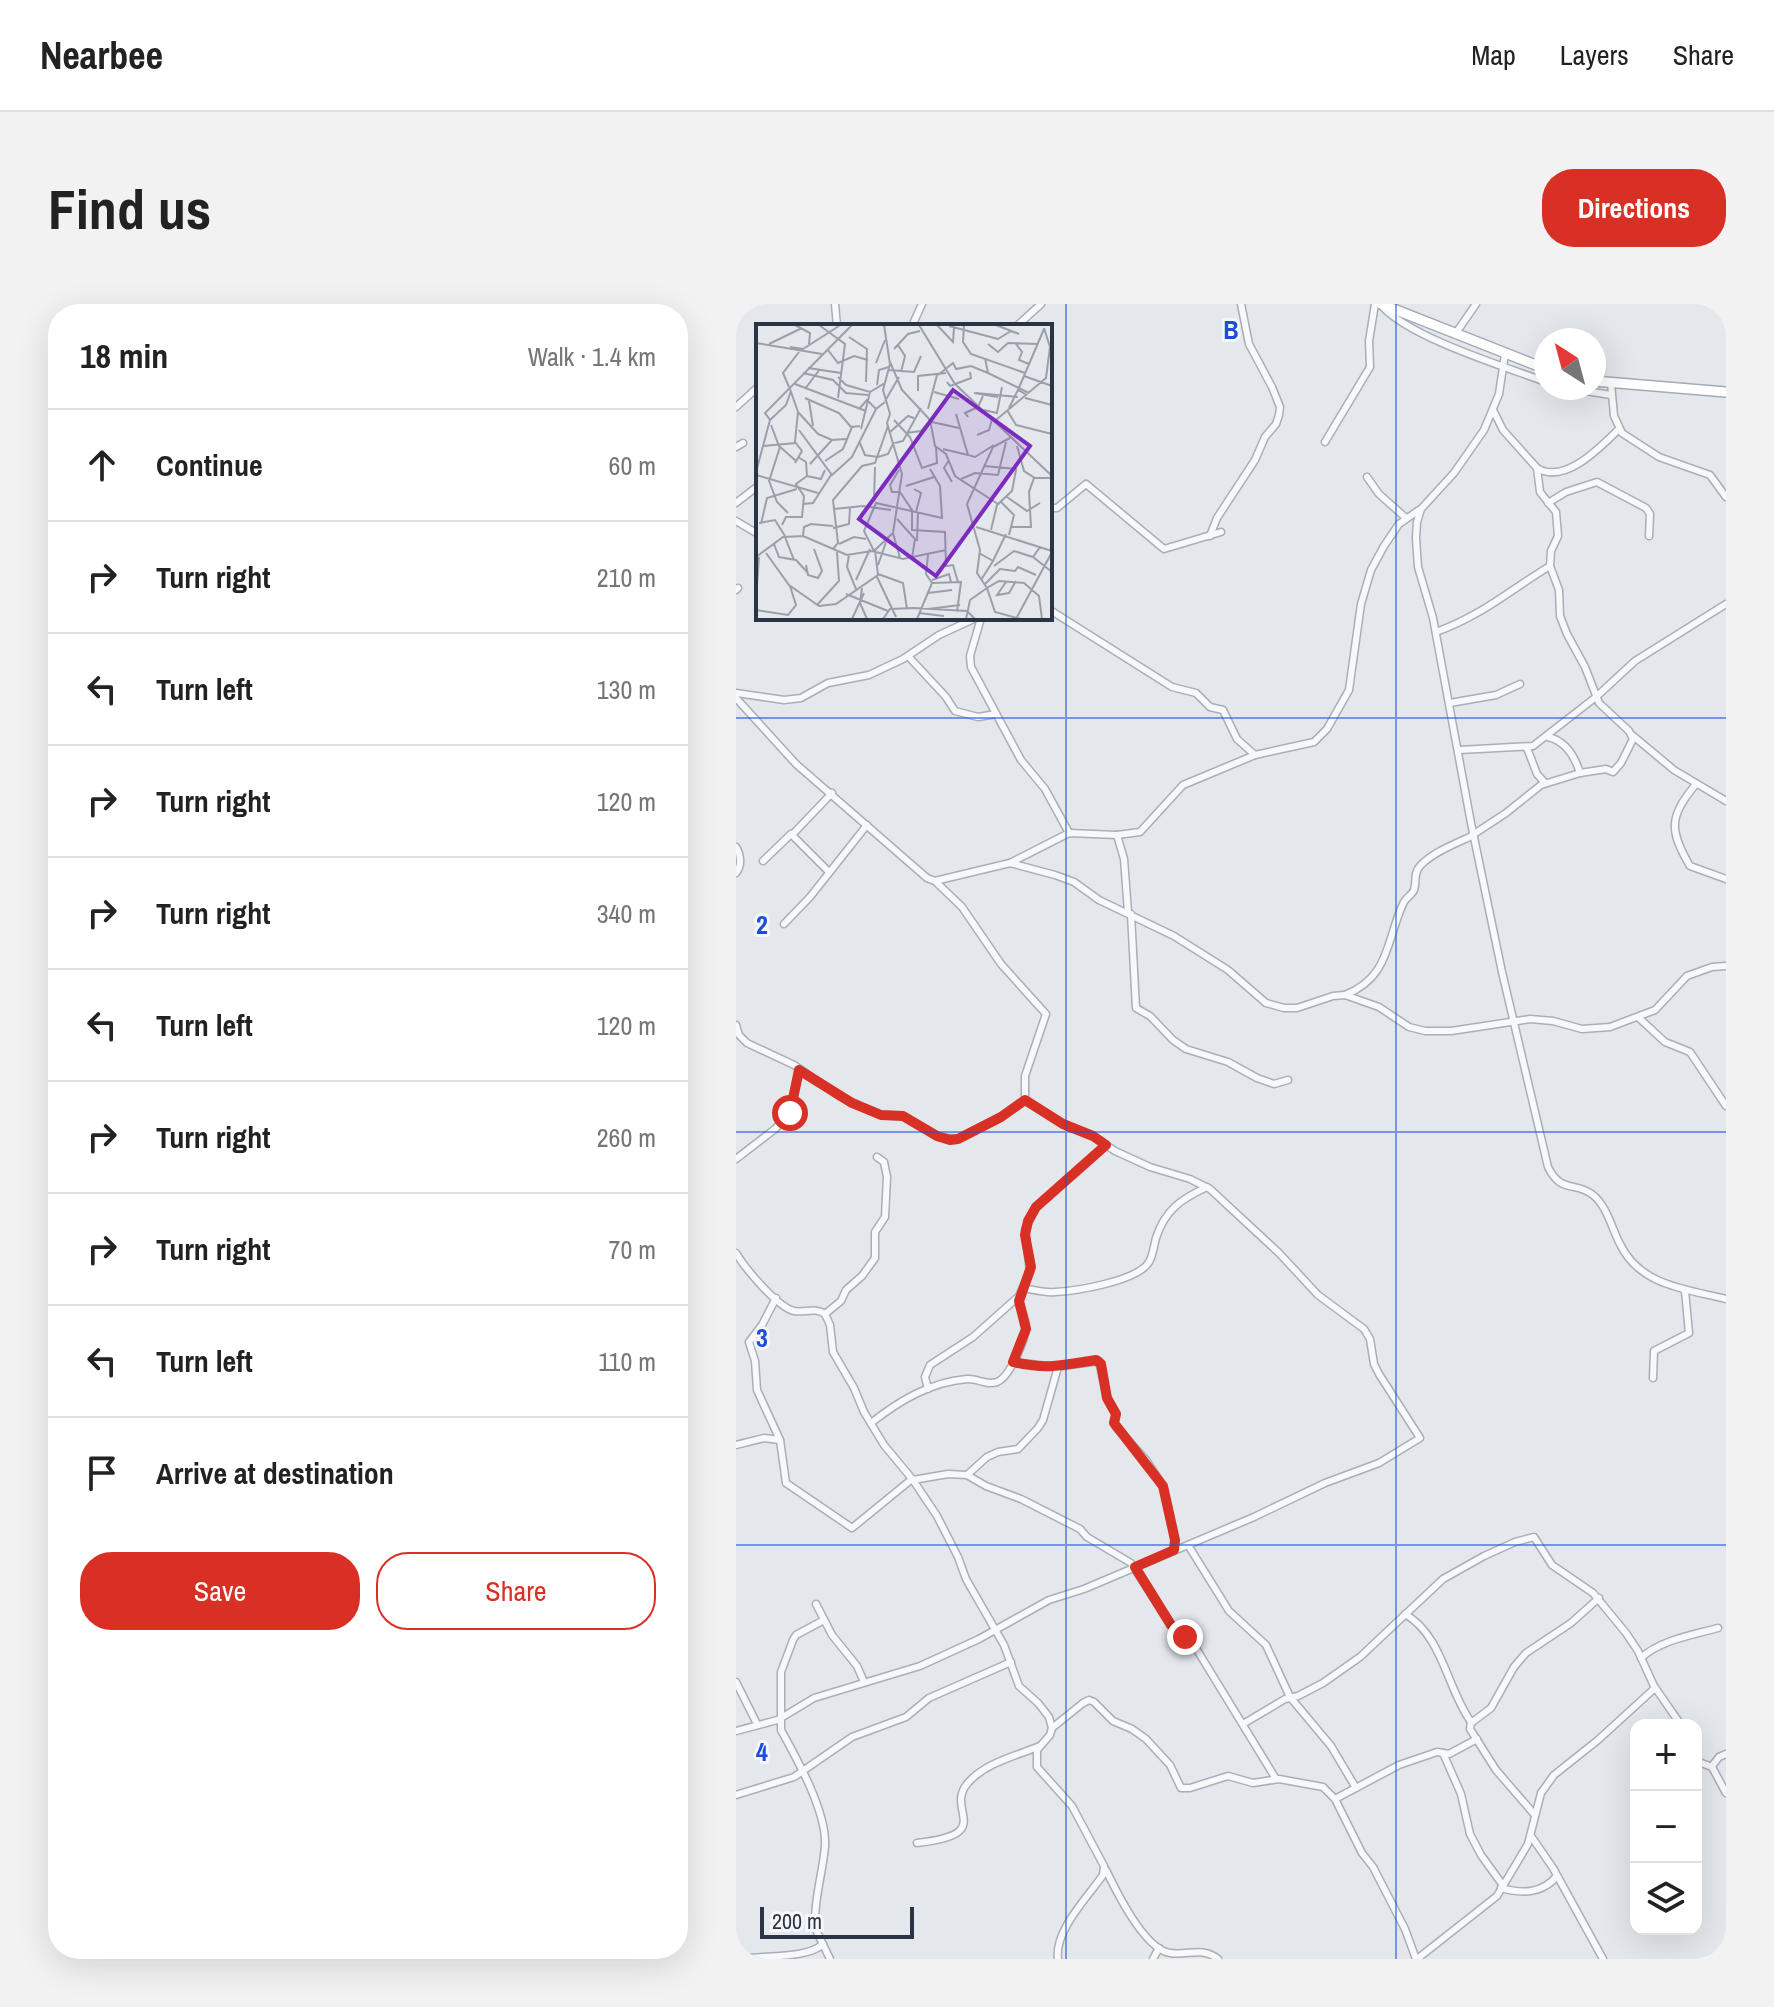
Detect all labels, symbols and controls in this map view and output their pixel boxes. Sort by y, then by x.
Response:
text: Nearbee [40,30,163,81]
text: Map [1471,36,1516,74]
text: Layers [1560,36,1629,74]
text: Share [1673,36,1734,74]
button: Directions [1542,169,1726,247]
text: Find us [48,171,211,246]
text: B [1223,312,1239,347]
inset map [756,324,1052,620]
north arrow [1534,328,1606,400]
text: 18 min [80,333,168,379]
text: Walk · 1.4 km [528,339,656,374]
icon: ahead [80,443,124,487]
text: Continue [156,445,263,485]
text: 60 m [609,448,656,483]
icon: right [80,555,124,599]
text: Turn right [156,557,270,597]
text: 210 m [597,560,656,595]
icon: left [80,667,124,711]
text: Turn left [156,669,253,709]
text: 130 m [597,672,656,707]
icon: right [80,779,124,823]
text: Turn right [156,781,270,821]
text: 120 m [597,784,656,819]
icon: right [80,891,124,935]
text: Turn right [156,893,270,933]
text: 340 m [597,896,656,931]
text: 2 [756,907,768,942]
icon: left [80,1003,124,1047]
text: Turn left [156,1005,253,1045]
text: 120 m [597,1008,656,1043]
route start [772,1095,808,1131]
icon: right [80,1115,124,1159]
text: Turn right [156,1117,270,1157]
text: 260 m [597,1120,656,1155]
icon: right [80,1227,124,1271]
text: Turn right [156,1229,270,1269]
text: 70 m [609,1232,656,1267]
text: 3 [756,1320,768,1355]
icon: left [80,1339,124,1383]
text: Turn left [156,1341,253,1381]
text: 110 m [598,1344,656,1379]
icon: arrive [80,1451,124,1495]
text: Arrive at destination [156,1453,394,1493]
button: Save [80,1552,360,1630]
button: Share [376,1552,656,1630]
route end [1167,1619,1203,1655]
map controls [1630,1719,1702,1935]
button: + [1630,1719,1702,1791]
text: 4 [756,1734,768,1769]
button: − [1630,1791,1702,1863]
button: layers [1630,1863,1702,1935]
scale bar [760,1903,914,1939]
text: 200 m [772,1906,822,1936]

